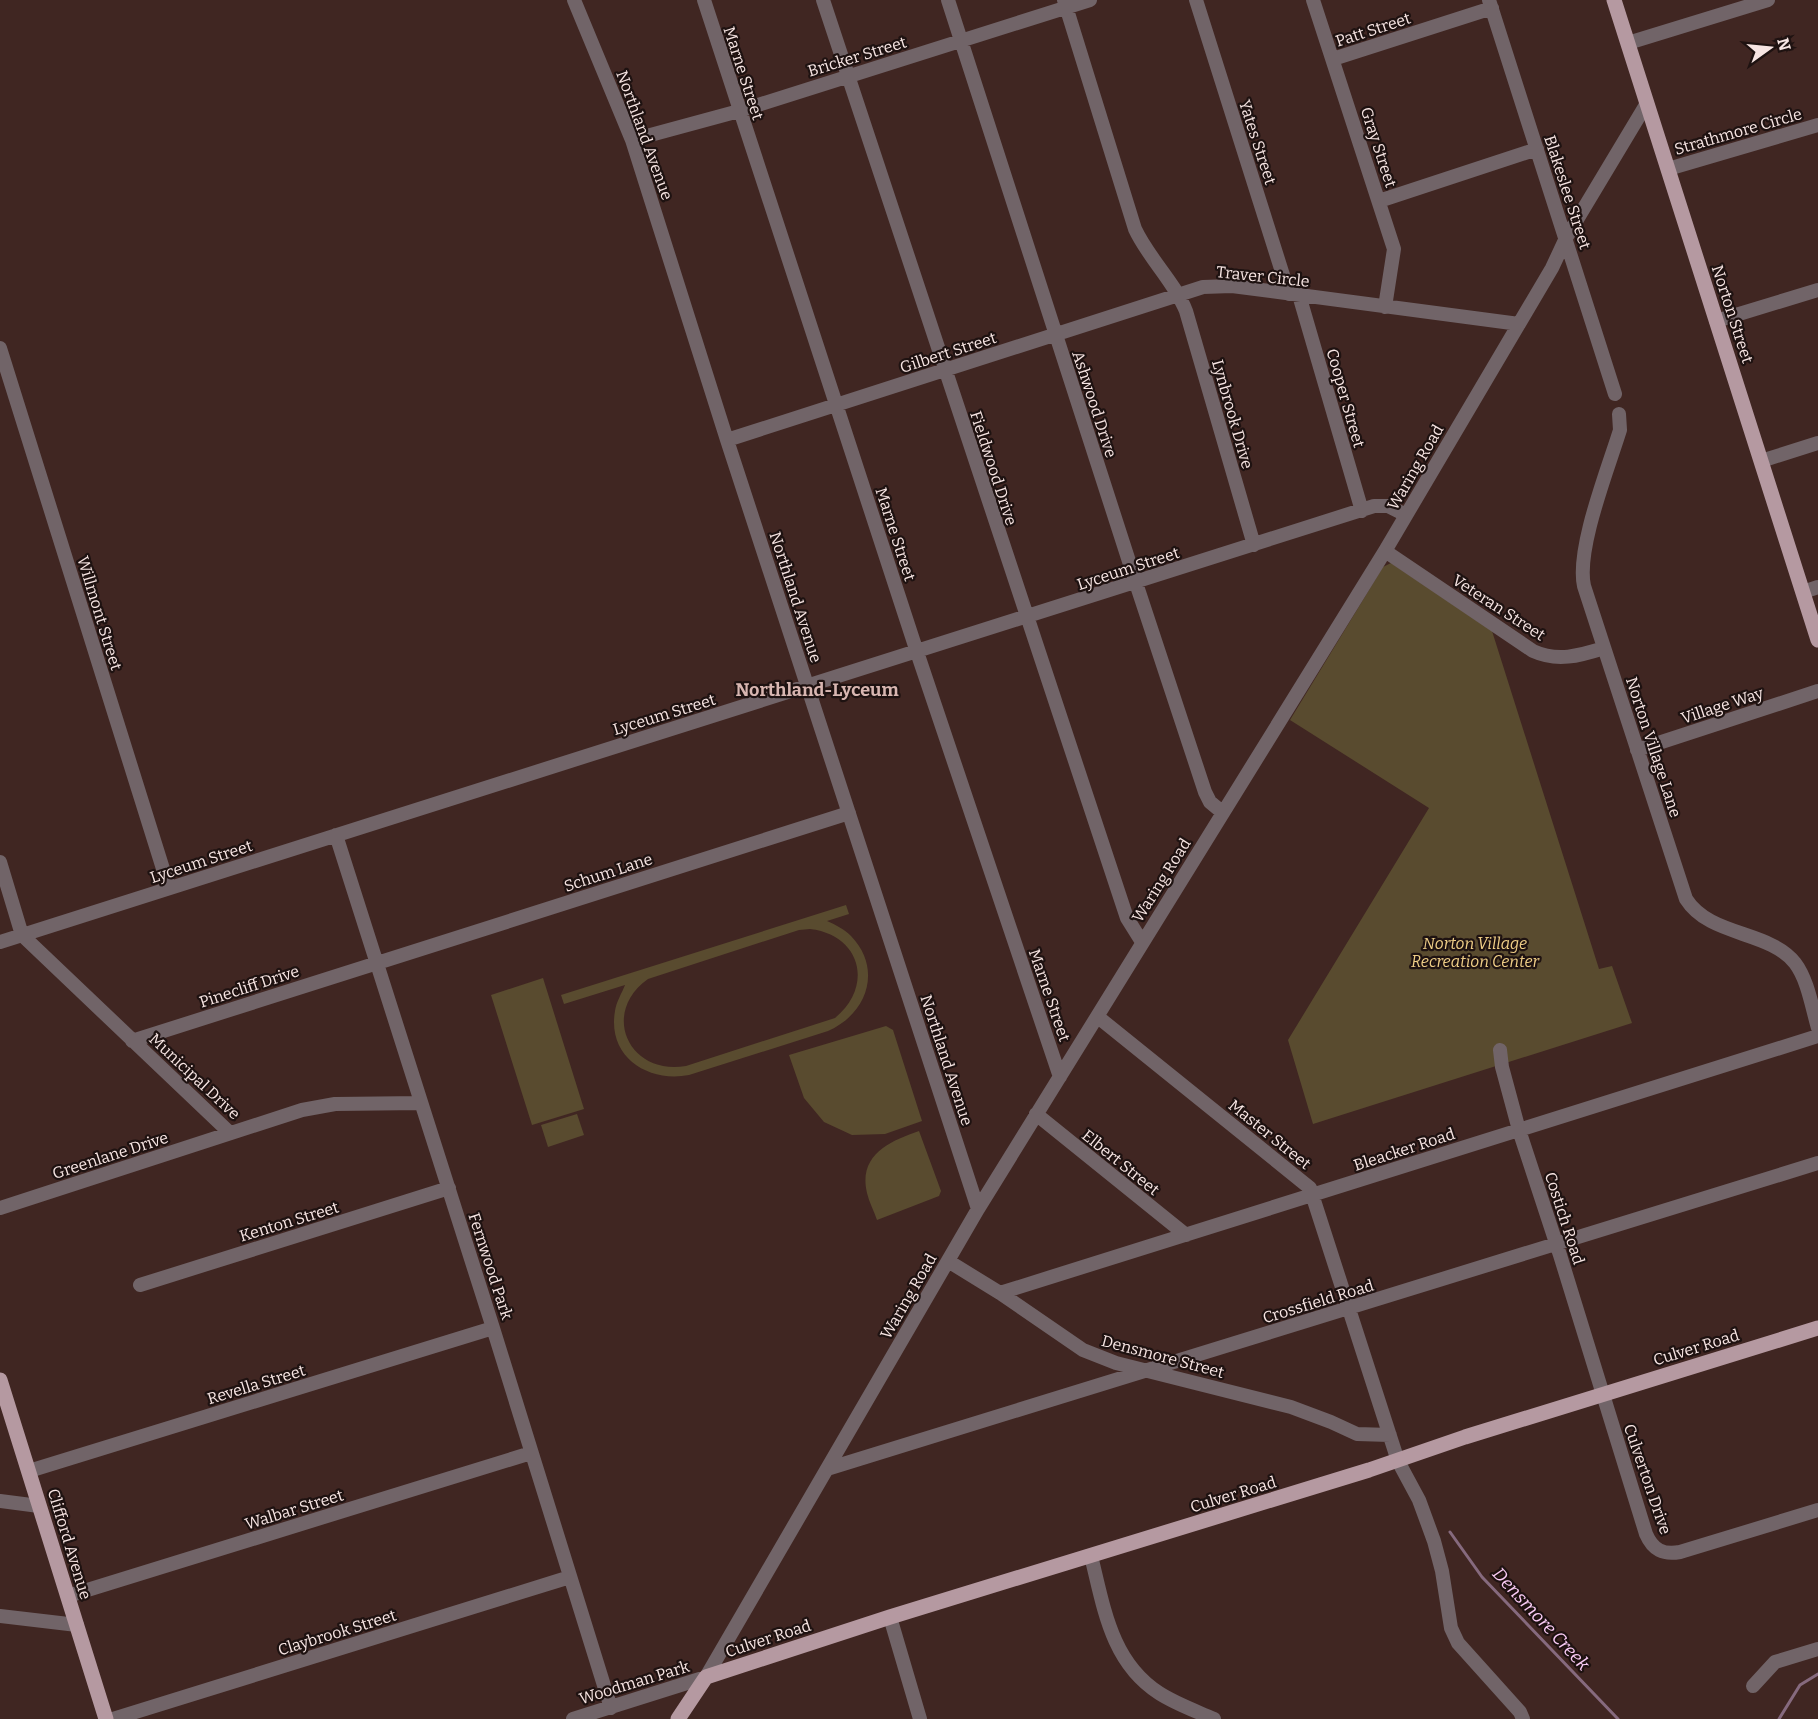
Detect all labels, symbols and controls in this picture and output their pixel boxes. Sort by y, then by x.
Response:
street label: Patt Street [1333,8,1413,51]
north arrow [1740,18,1800,78]
street label: Marne Street [720,24,768,122]
street label: Bricker Street [805,32,909,81]
text: N [1773,36,1795,53]
street label: Northland Avenue [612,68,677,203]
street label: Yates Street [1235,97,1280,187]
street label: Strathmore Circle [1672,104,1804,159]
street label: Gray Street [1357,105,1401,190]
street label: Blakeslee Street [1540,133,1595,252]
street label: Traver Circle [1215,262,1311,291]
street label: Norton Street [1708,263,1757,366]
street label: Gilbert Street [897,328,999,377]
street label: Cooper Street [1322,346,1369,450]
street label: Ashwood Drive [1068,348,1121,460]
street label: Lynbrook Drive [1208,357,1257,471]
street label: Fieldwood Drive [966,409,1021,528]
street label: Waring Road [1383,421,1448,513]
street label: Marne Street [872,485,920,583]
street label: Northland Avenue [765,529,826,665]
street label: Lyceum Street [1075,543,1182,594]
street label: Willmont Street [73,554,126,673]
street label: Veteran Street [1449,570,1549,645]
street label: Norton Village Lane [1622,674,1685,820]
district label: Northland-Lyceum [735,679,899,701]
street label: Village Way [1679,683,1766,728]
street label: Lyceum Street [610,690,718,739]
street label: Waring Road [1128,834,1195,926]
street label: Lyceum Street [148,836,255,887]
street label: Schum Lane [562,849,655,896]
park label: Norton Village Recreation Center [1411,934,1540,971]
street label: Marne Street [1025,946,1074,1044]
street label: Pinecliff Drive [197,961,301,1012]
street label: Northland Avenue [916,992,977,1128]
street label: Municipal Drive [145,1029,244,1123]
street label: Master Street [1225,1095,1315,1173]
street label: Bleacker Road [1351,1124,1458,1175]
street label: Elbert Street [1078,1125,1163,1199]
street label: Greenlane Drive [50,1128,171,1183]
street label: Costich Road [1541,1170,1589,1267]
street label: Kenton Street [237,1197,341,1246]
street label: Fernwood Park [464,1210,517,1322]
street label: Waring Road [876,1250,941,1342]
street label: Crossfield Road [1260,1275,1377,1327]
street label: Culver Road [1651,1325,1742,1370]
street label: Densmore Street [1099,1331,1226,1382]
street label: Revella Street [205,1360,308,1408]
street label: Culverton Drive [1620,1421,1675,1537]
street label: Culver Road [1188,1472,1279,1517]
street label: Walbar Street [243,1485,346,1533]
street label: Clifford Avenue [44,1486,95,1602]
water label: Densmore Creek [1488,1563,1594,1675]
street label: Claybrook Street [276,1605,399,1659]
street label: Culver Road [723,1616,814,1661]
street label: Woodman Park [577,1657,692,1708]

